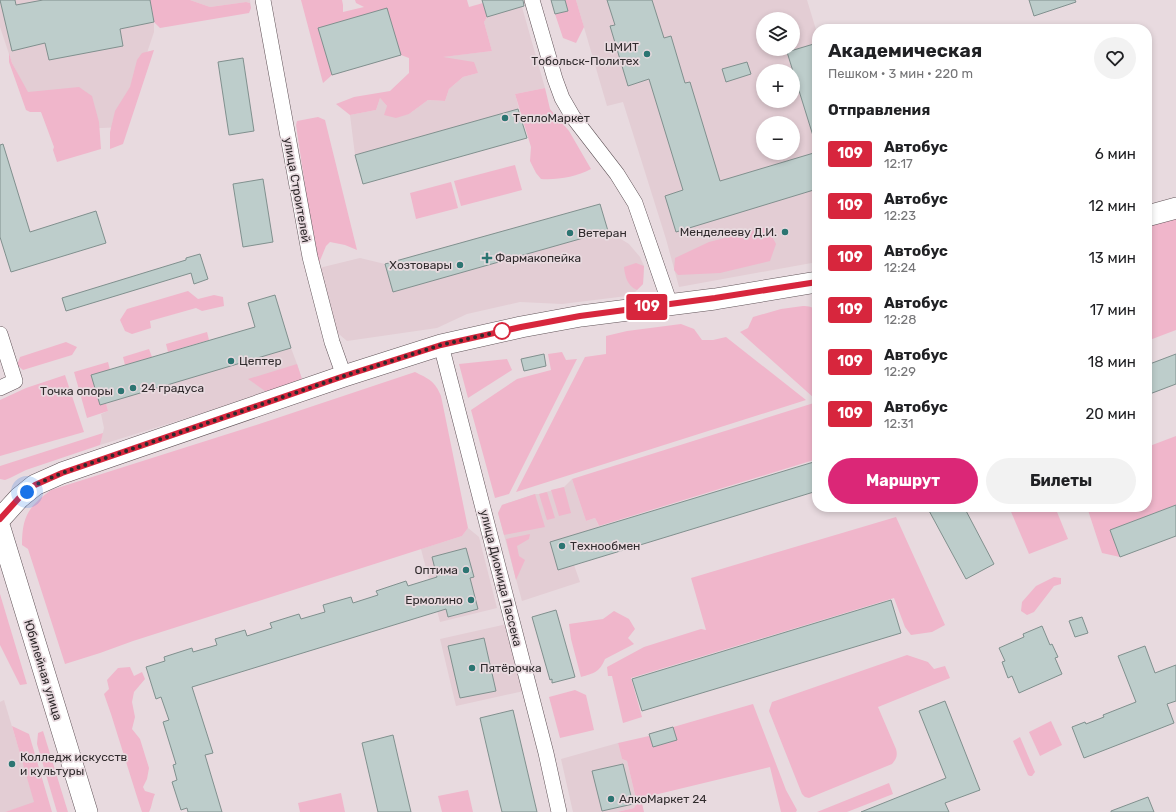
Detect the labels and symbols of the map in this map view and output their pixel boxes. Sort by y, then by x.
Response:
place label: ЦМИТ Тобольск-Политех [531,40,640,68]
marker: ЦМИТ Тобольск-Политех [642,49,652,59]
place label: ТеплоМаркет [513,111,590,125]
marker: ТеплоМаркет [500,113,510,123]
street label: улица Строителей [281,136,313,244]
place label: Менделееву Д.И. [680,225,777,239]
place label: Ветеран [578,226,627,240]
marker: Менделееву Д.И. [780,227,790,237]
marker: Ветеран [565,228,575,238]
place label: Фармакопейка [495,251,581,265]
marker: Фармакопейка [482,253,492,263]
place label: Хозтовары [389,258,452,272]
marker: Хозтовары [455,260,465,270]
line badge: 109 [624,294,670,320]
unlabelled marker [493,322,511,340]
place label: Цептер [239,354,282,368]
marker: Цептер [226,356,236,366]
place label: 24 градуса [141,381,204,395]
marker: 24 градуса [128,383,138,393]
place label: Точка опоры [40,384,113,398]
marker: Точка опоры [116,386,126,396]
your location [17,482,37,502]
street label: улица Диомида Пассека [477,508,525,648]
place label: Технообмен [570,539,640,553]
marker: Технообмен [557,541,567,551]
place label: Оптима [415,563,458,577]
marker: Оптима [461,565,471,575]
place label: Ермолино [405,593,463,607]
marker: Ермолино [466,595,476,605]
street label: Юбилейная улица [21,618,65,722]
place label: Пятёрочка [480,661,542,675]
marker: Пятёрочка [467,663,477,673]
place label: Колледж искусств и культуры [20,750,128,778]
marker: Колледж искусств и культуры [7,759,17,769]
place label: АлкоМаркет 24 [619,792,707,806]
marker: АлкоМаркет 24 [606,794,616,804]

